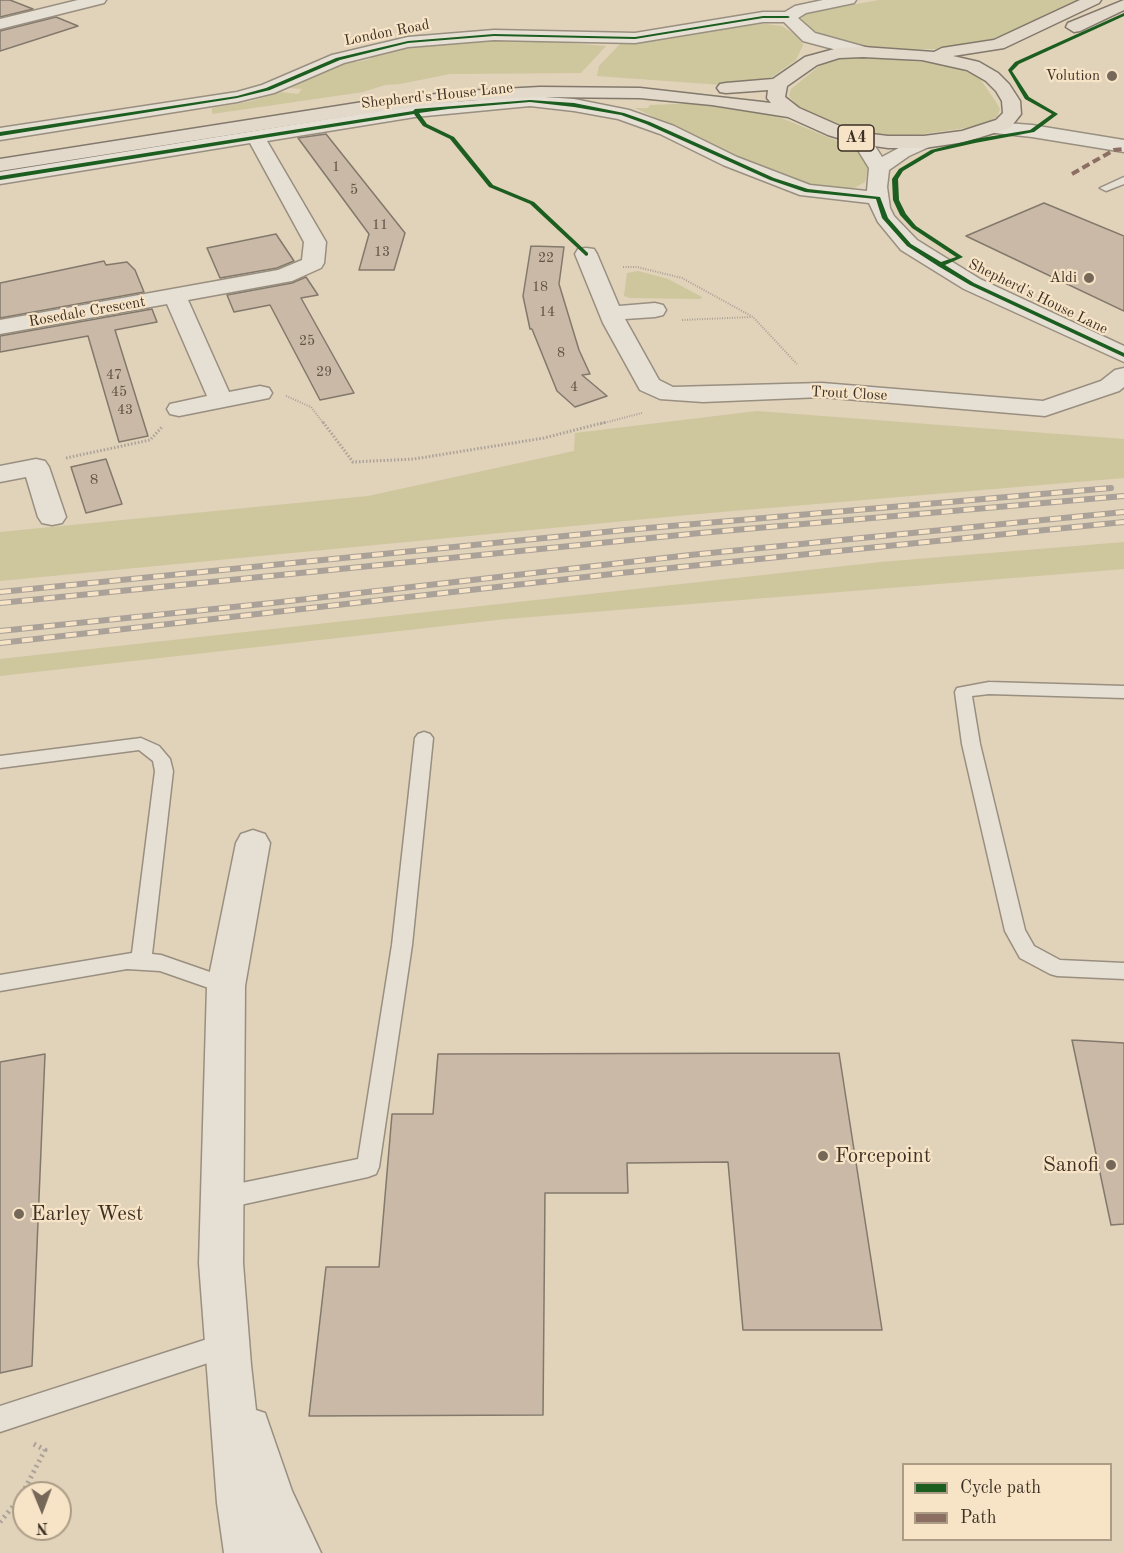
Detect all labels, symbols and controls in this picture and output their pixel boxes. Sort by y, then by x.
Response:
street label: London Road [343,16,431,50]
place label: Volution [1046,67,1100,85]
marker: Volution [1105,69,1119,83]
street label: Shepherd's House Lane [360,79,514,113]
road number: A4 [838,125,874,151]
house number: 1 [332,159,340,175]
house number: 5 [350,182,358,198]
house number: 11 [372,217,388,233]
house number: 13 [374,244,390,260]
house number: 22 [538,250,554,266]
street label: Shepherd's House Lane [965,255,1111,339]
place label: Aldi [1050,269,1077,287]
marker: Aldi [1082,271,1096,285]
house number: 18 [532,279,548,295]
street label: Rosedale Crescent [27,293,147,331]
house number: 14 [539,304,555,320]
house number: 25 [299,333,315,349]
house number: 8 [557,345,565,361]
house number: 29 [316,364,332,380]
house number: 47 [106,367,122,383]
house number: 4 [570,379,578,395]
street label: Trout Close [810,383,888,405]
house number: 45 [111,384,127,400]
house number: 43 [117,402,133,418]
house number: 8 [90,471,98,489]
place label: Forcepoint [835,1143,931,1169]
marker: Forcepoint [816,1149,830,1163]
place label: Sanofi [1043,1152,1099,1178]
marker: Sanofi [1104,1158,1118,1172]
place label: Earley West [31,1201,143,1227]
marker: Earley West [12,1207,26,1221]
legend [902,1463,1112,1541]
text: Cycle path [960,1479,1041,1497]
north arrow [12,1481,72,1541]
text: Path [960,1509,996,1527]
text: N [36,1519,49,1535]

